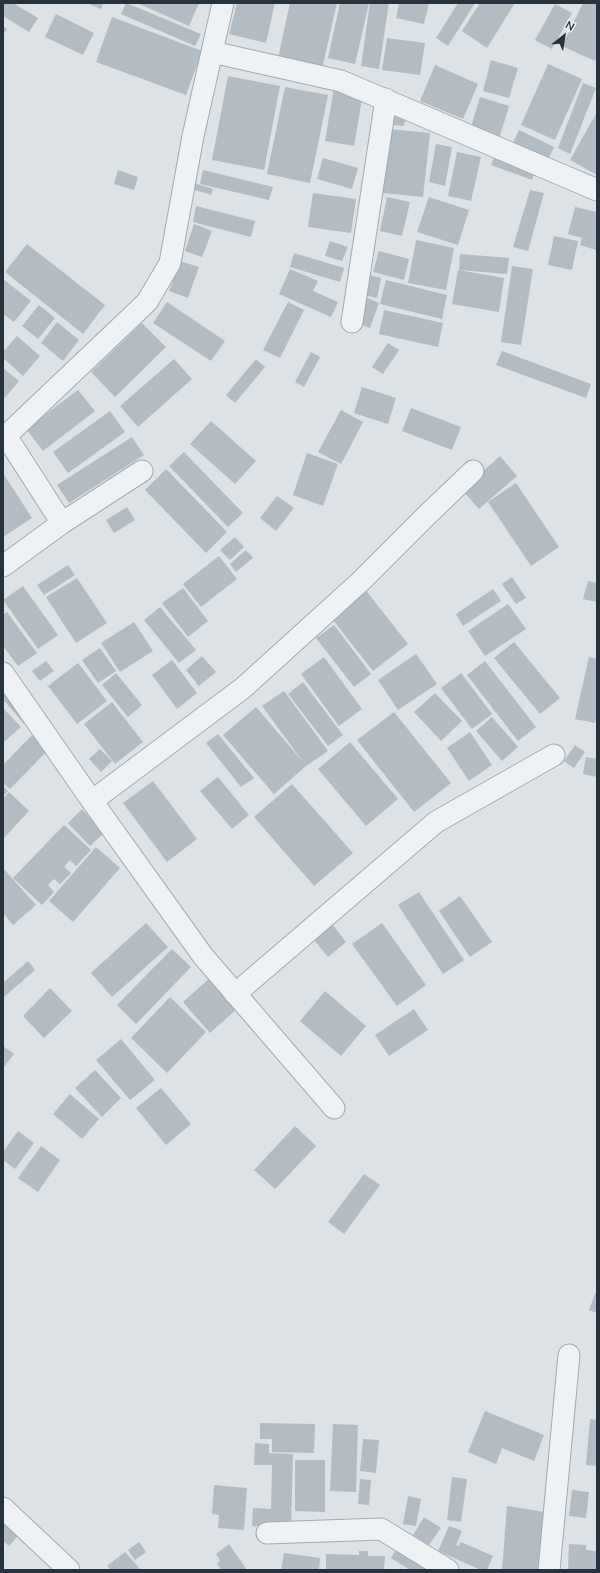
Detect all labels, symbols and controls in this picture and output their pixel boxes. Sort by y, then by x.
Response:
north arrow [544,16,584,56]
text: N [563,17,577,34]

